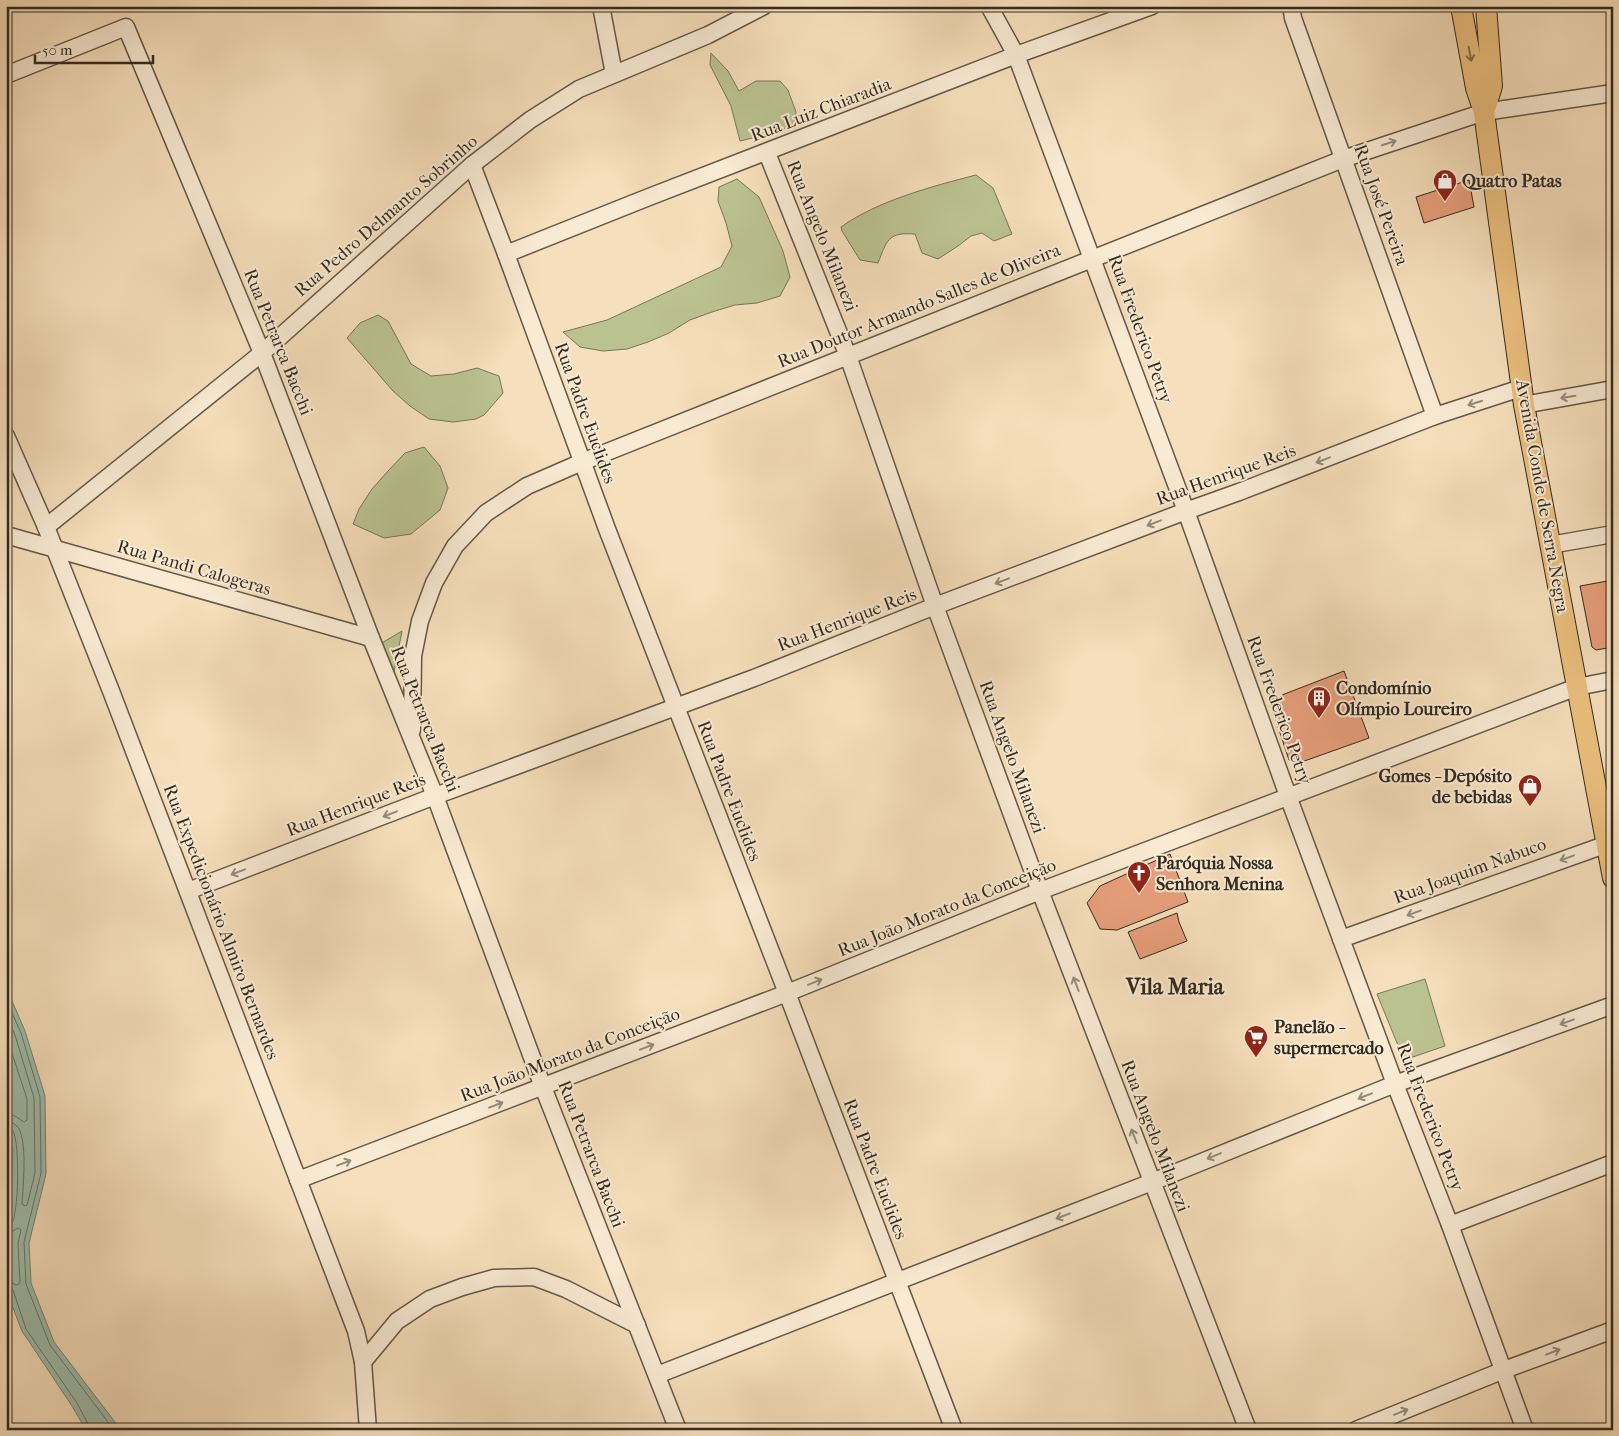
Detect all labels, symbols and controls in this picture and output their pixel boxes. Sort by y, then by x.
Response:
scale bar [35,32,152,64]
text: 50 m [42,41,73,59]
one-way arrow [1466,46,1475,62]
street label: Rua Luiz Chiaradia [748,73,895,146]
street label: Rua Pedro Delmanto Sobrinho [290,131,482,301]
one-way arrow [1381,138,1397,148]
street label: Rua José Pereira [1349,142,1413,269]
street label: Rua Angelo Milanezi [782,157,862,315]
shop icon: Quatro Patas [1432,168,1458,202]
place label: Quatro Patas [1462,171,1562,192]
street label: Rua Doutor Armando Salles de Oliveira [774,239,1064,373]
street label: Rua Frederico Petry [1103,252,1177,408]
street label: Rua Petrarca Bacchi [239,266,317,419]
street label: Rua Padre Euclides [550,340,620,487]
street label: Avenida Conde de Serra Negra [1511,377,1573,615]
one-way arrow [1561,393,1577,402]
one-way arrow [1468,399,1483,408]
street label: Rua Henrique Reis [1153,440,1299,510]
one-way arrow [1316,456,1331,465]
one-way arrow [1147,519,1162,528]
street label: Rua Pandi Calogeras [115,536,274,600]
one-way arrow [995,577,1011,586]
street label: Rua Henrique Reis [775,584,920,656]
street label: Rua Frederico Petry [1242,633,1316,789]
street label: Rua Petrarca Bacchi [386,643,464,796]
street label: Rua Angelo Milanezi [975,678,1050,837]
place label: Condomínio Olímpio Loureiro [1336,678,1472,720]
building icon: Condomínio Olímpio Loureiro [1306,685,1332,719]
street label: Rua Padre Euclides [693,718,766,865]
place label: Gomes - Depósito de bebidas [1378,766,1512,808]
street label: Rua Henrique Reis [284,769,429,841]
shop icon: Gomes - Depósito de bebidas [1517,773,1543,807]
street label: Rua Expedicionário Almiro Bernardes [159,781,283,1063]
one-way arrow [383,810,398,819]
street label: Rua Joaquim Nabuco [1391,834,1549,908]
place label: Paróquia Nossa Senhora Menina [1156,853,1284,895]
one-way arrow [1559,854,1575,863]
street label: Rua João Morato da Conceição [835,855,1059,961]
church icon: Paróquia Nossa Senhora Menina [1126,860,1152,894]
one-way arrow [231,868,246,877]
one-way arrow [1406,909,1422,918]
district label: Vila Maria [1125,974,1225,1000]
one-way arrow [807,976,822,986]
one-way arrow [1071,977,1080,993]
street label: Rua João Morato da Conceição [457,1003,683,1107]
place label: Panelão - supermercado [1274,1017,1384,1059]
one-way arrow [1560,1018,1575,1027]
supermarket icon: Panelão - supermercado [1243,1024,1269,1058]
street label: Rua Frederico Petry [1392,1040,1468,1195]
one-way arrow [639,1042,655,1051]
street label: Rua Angelo Milanezi [1116,1057,1194,1216]
street label: Rua Petrarca Bacchi [553,1077,629,1231]
one-way arrow [1358,1092,1373,1101]
street label: Rua Padre Euclides [839,1096,912,1243]
one-way arrow [488,1100,503,1109]
one-way arrow [1129,1129,1138,1144]
one-way arrow [1207,1152,1222,1161]
one-way arrow [336,1158,351,1167]
one-way arrow [1056,1212,1071,1221]
one-way arrow [1544,1347,1560,1356]
one-way arrow [1394,1406,1409,1415]

